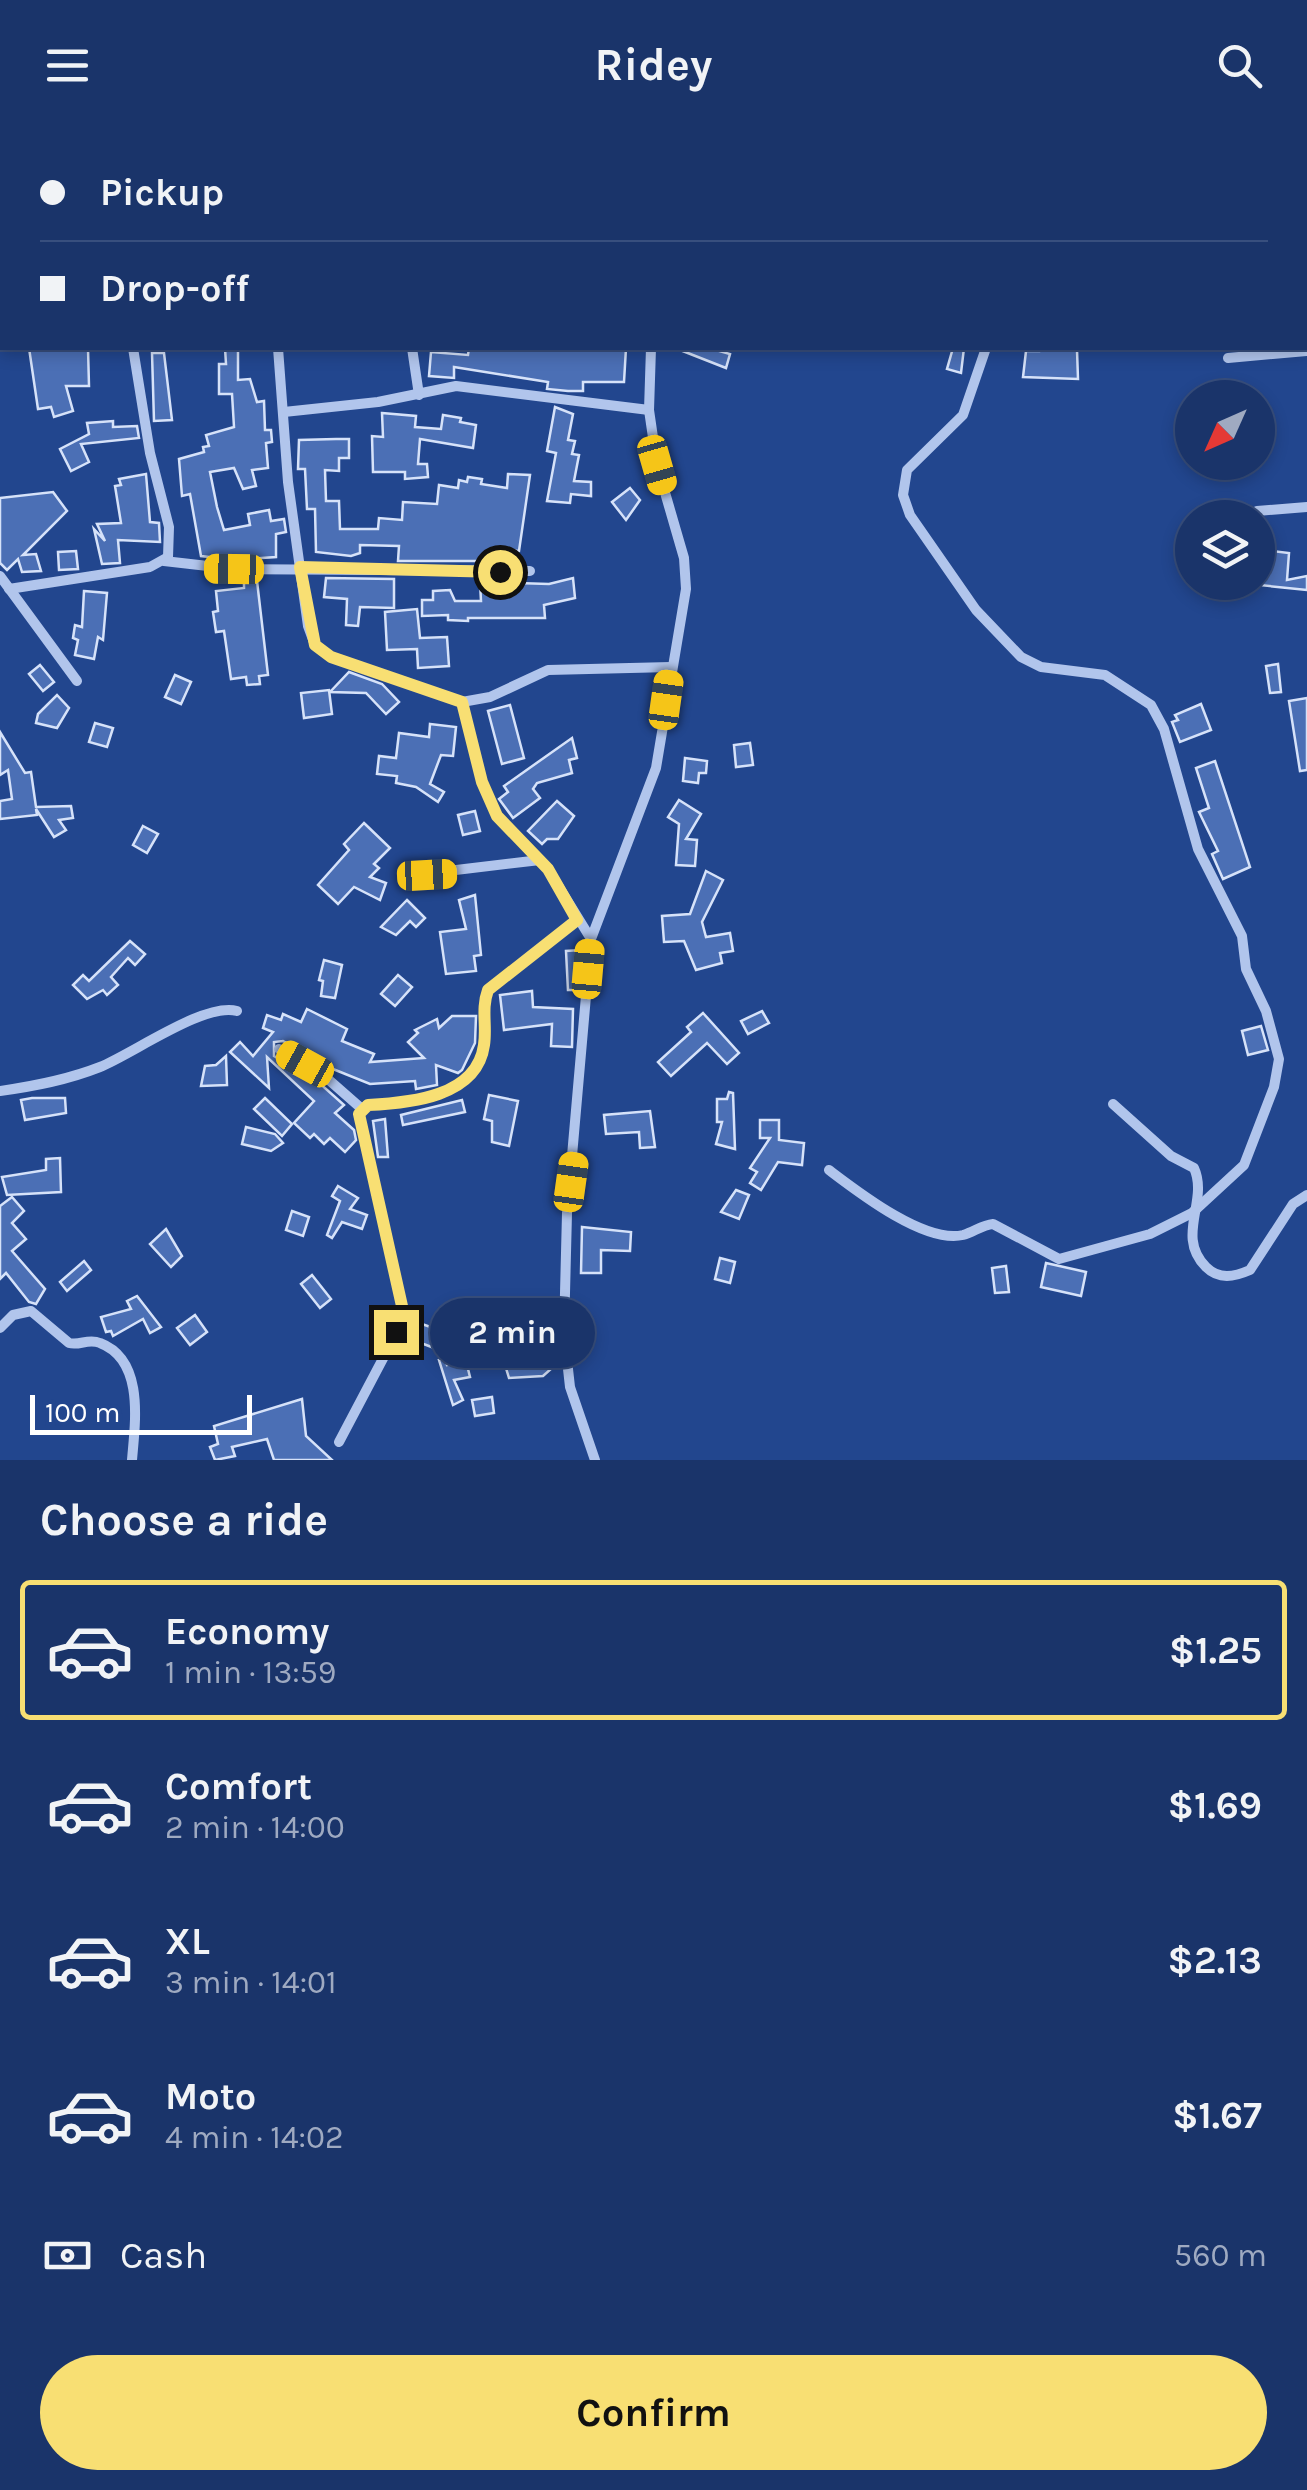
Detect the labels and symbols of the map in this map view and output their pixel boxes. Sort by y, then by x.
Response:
north arrow [1175,380,1275,480]
car [634,432,680,498]
route start [478,550,523,595]
car [204,553,264,585]
car [647,668,685,732]
car [396,858,458,892]
car [570,938,606,1000]
car [271,1036,339,1092]
car [552,1150,590,1214]
callout: 2 min [431,1297,596,1367]
route end [374,1310,419,1355]
scale bar [30,1390,252,1434]

